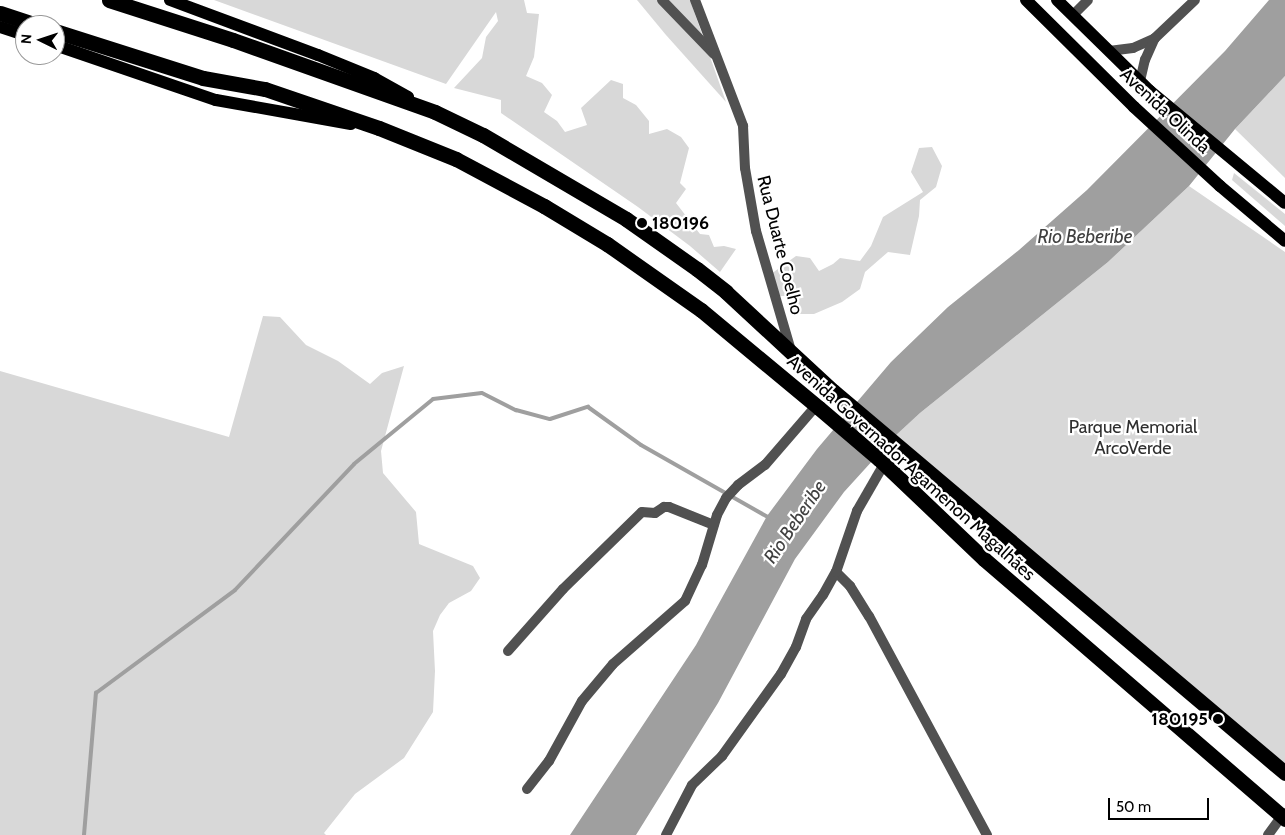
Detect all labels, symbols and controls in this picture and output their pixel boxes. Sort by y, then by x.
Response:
north arrow [15,15,65,65]
text: N [17,33,35,45]
street label: Avenida Olinda [1115,64,1215,158]
street label: Rua Duarte Coelho [752,173,808,317]
place label: 180196 [652,212,709,234]
marker: 180196 [636,217,648,229]
water label: Rio Beberibe [1038,226,1132,248]
street label: Avenida Governador Agamenon Magalhães [783,351,1039,585]
park label: Parque Memorial ArcoVerde [1069,417,1197,459]
water label: Rio Beberibe [759,476,831,568]
place label: 180195 [1151,708,1208,730]
marker: 180195 [1212,713,1224,725]
scale bar [1110,788,1211,820]
text: 50 m [1116,798,1151,816]

